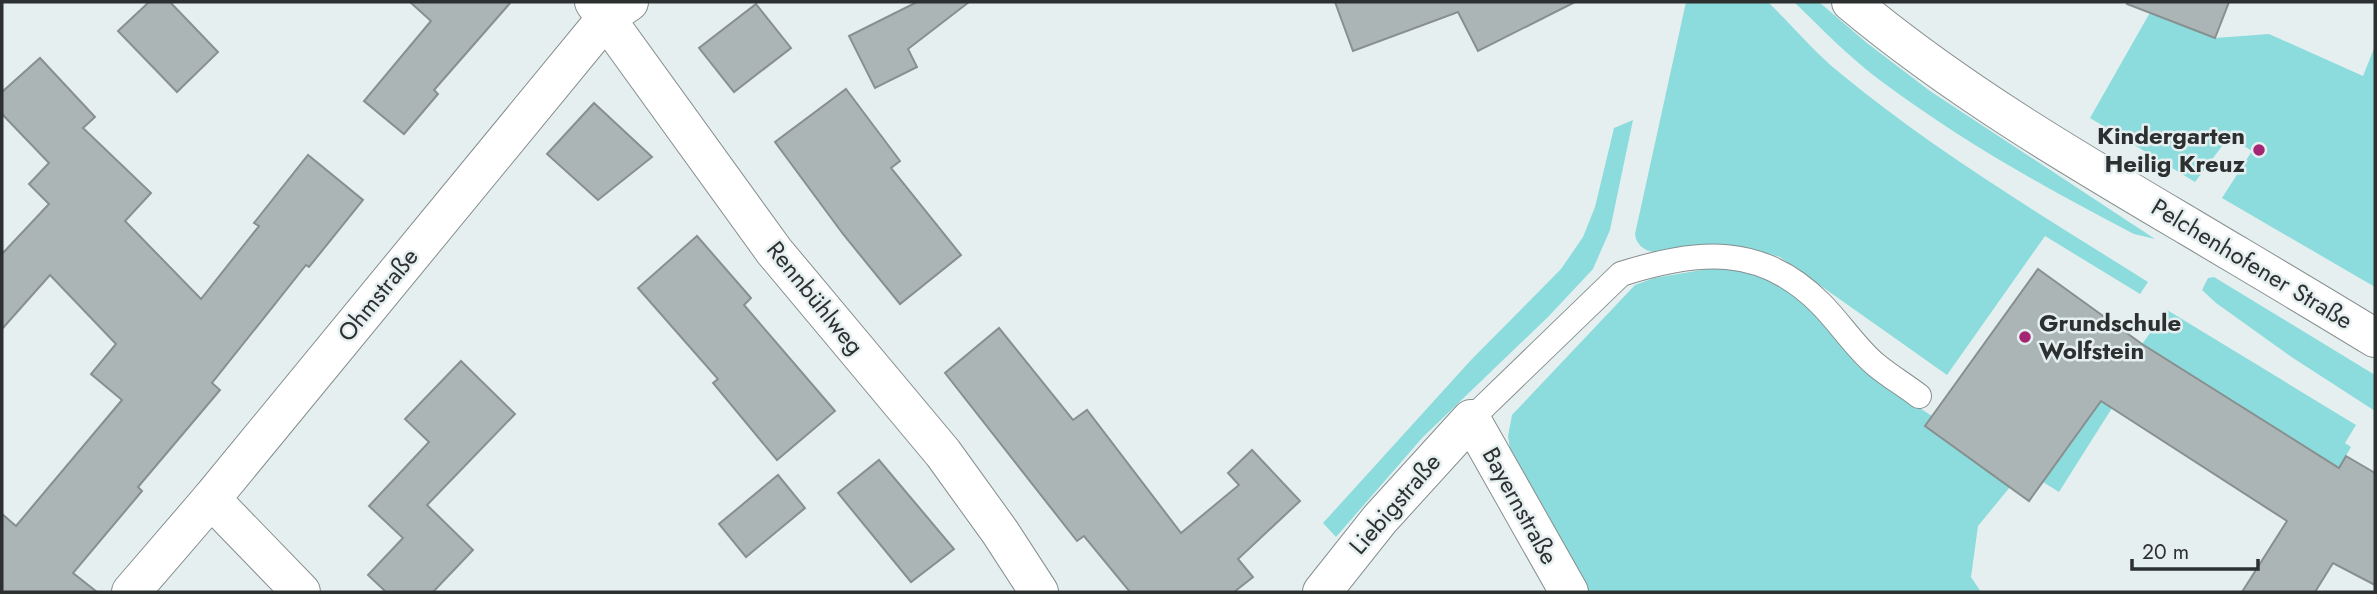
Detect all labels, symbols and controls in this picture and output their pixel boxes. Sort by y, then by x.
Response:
place label: Kindergarten Heilig Kreuz [2097,118,2245,181]
marker: Kindergarten Heilig Kreuz [2251,142,2267,158]
street label: Pelchenhofener Straße [2145,190,2360,338]
street label: Rennbühlweg [759,233,872,362]
street label: Ohmstraße [329,240,426,349]
place label: Grundschule Wolfstein [2039,305,2181,368]
marker: Grundschule Wolfstein [2017,329,2033,345]
street label: Bayernstraße [1474,441,1567,571]
street label: Liebigstraße [1341,445,1449,562]
scale bar [2132,528,2258,572]
text: 20 m [2142,537,2189,567]

